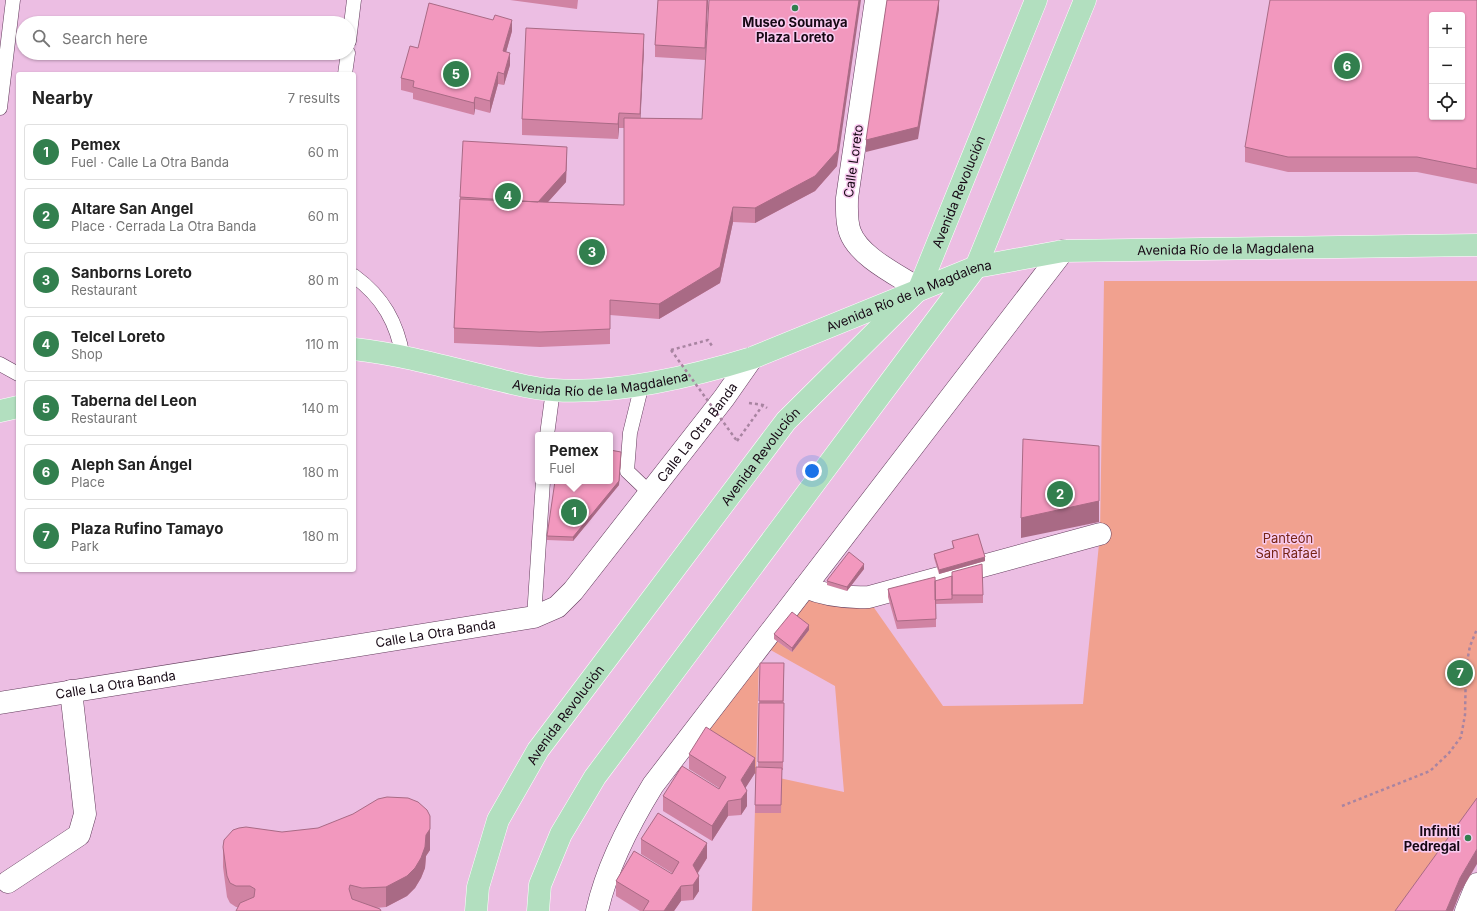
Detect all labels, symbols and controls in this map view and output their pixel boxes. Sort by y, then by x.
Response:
marker: Museo Soumaya Plaza Loreto [790,3,800,13]
map controls [1429,12,1465,120]
button: + [1429,12,1465,48]
place label: Museo Soumaya Plaza Loreto [742,14,848,45]
search box [16,16,356,60]
icon: search [30,27,52,49]
text: Search here [62,29,148,48]
button: − [1429,48,1465,84]
pin: 6 [1334,51,1360,81]
pin: 5 [443,59,469,89]
button: locate [1429,84,1465,120]
text: Nearby [32,88,93,108]
text: 7 results [288,90,340,106]
street label: Calle Loreto [840,123,866,199]
street label: Avenida Revolución [928,133,988,250]
text: Pemex [71,135,121,154]
text: 1 [43,144,49,160]
text: 60 m [308,144,339,160]
text: Fuel · Calle La Otra Banda [71,154,229,170]
pin: 4 [495,181,521,211]
text: Altare San Angel [71,199,193,218]
text: 2 [42,208,50,224]
text: 60 m [308,208,339,224]
text: Place · Cerrada La Otra Banda [71,218,256,234]
pin: 3 [579,237,605,267]
street label: Avenida Río de la Magdalena [1137,239,1314,258]
street label: Avenida Río de la Magdalena [824,256,993,335]
text: Sanborns Loreto [71,263,192,282]
text: 3 [42,272,50,288]
text: 80 m [308,272,339,288]
text: Restaurant [71,282,137,298]
text: Telcel Loreto [71,327,165,346]
text: 4 [42,336,50,352]
text: 110 m [305,336,339,352]
text: Shop [71,346,103,362]
street label: Avenida Río de la Magdalena [511,368,690,399]
street label: Calle La Otra Banda [653,379,740,485]
text: Taberna del Leon [71,391,197,410]
text: 5 [42,400,50,416]
text: 140 m [302,400,339,416]
street label: Avenida Revolución [717,404,803,508]
text: Restaurant [71,410,137,426]
popup [535,432,613,484]
text: Pemex [549,441,599,460]
text: Aleph San Ángel [71,455,192,474]
text: Fuel [549,460,575,476]
your location [802,461,822,481]
text: 6 [42,464,50,480]
text: 180 m [302,464,339,480]
text: Place [71,474,105,490]
pin: 2 [1047,479,1073,509]
pin: 1 [561,497,587,527]
text: Plaza Rufino Tamayo [71,519,224,538]
text: 7 [42,528,50,544]
text: 180 m [302,528,339,544]
park label: Panteón San Rafael [1255,530,1321,561]
text: Park [71,538,99,554]
street label: Calle La Otra Banda [374,615,497,650]
pin: 7 [1447,658,1473,688]
street label: Avenida Revolución [523,662,607,767]
street label: Calle La Otra Banda [54,667,177,702]
place label: Infiniti Pedregal [1404,823,1460,854]
marker: Infiniti Pedregal [1463,833,1473,843]

